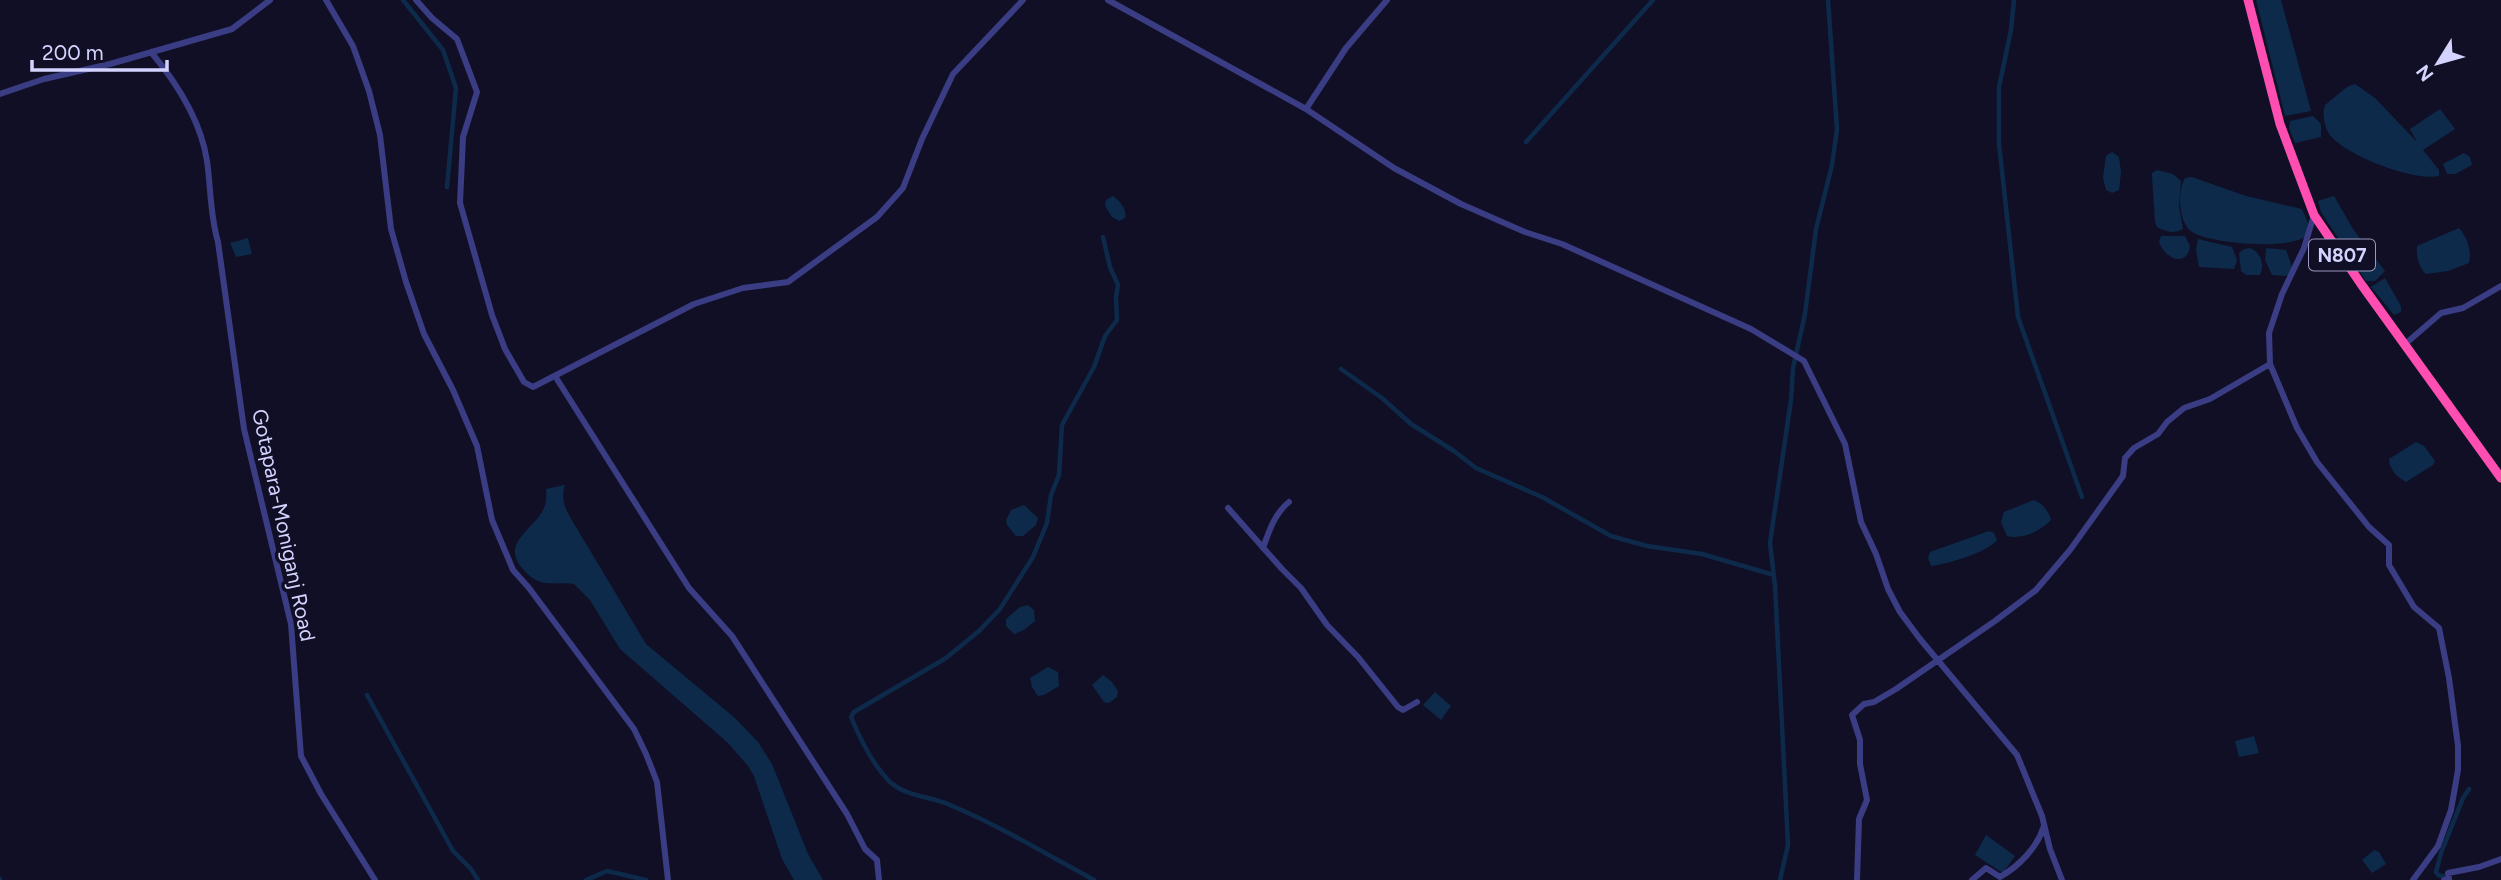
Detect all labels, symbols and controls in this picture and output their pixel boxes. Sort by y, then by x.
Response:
scale bar [32,28,166,72]
north arrow [2403,28,2473,98]
text: 200 m [42,40,104,65]
text: N [2411,60,2438,86]
road number: N807 [2309,240,2375,270]
street label: Gotapara-Moniganj Road [247,407,321,643]

